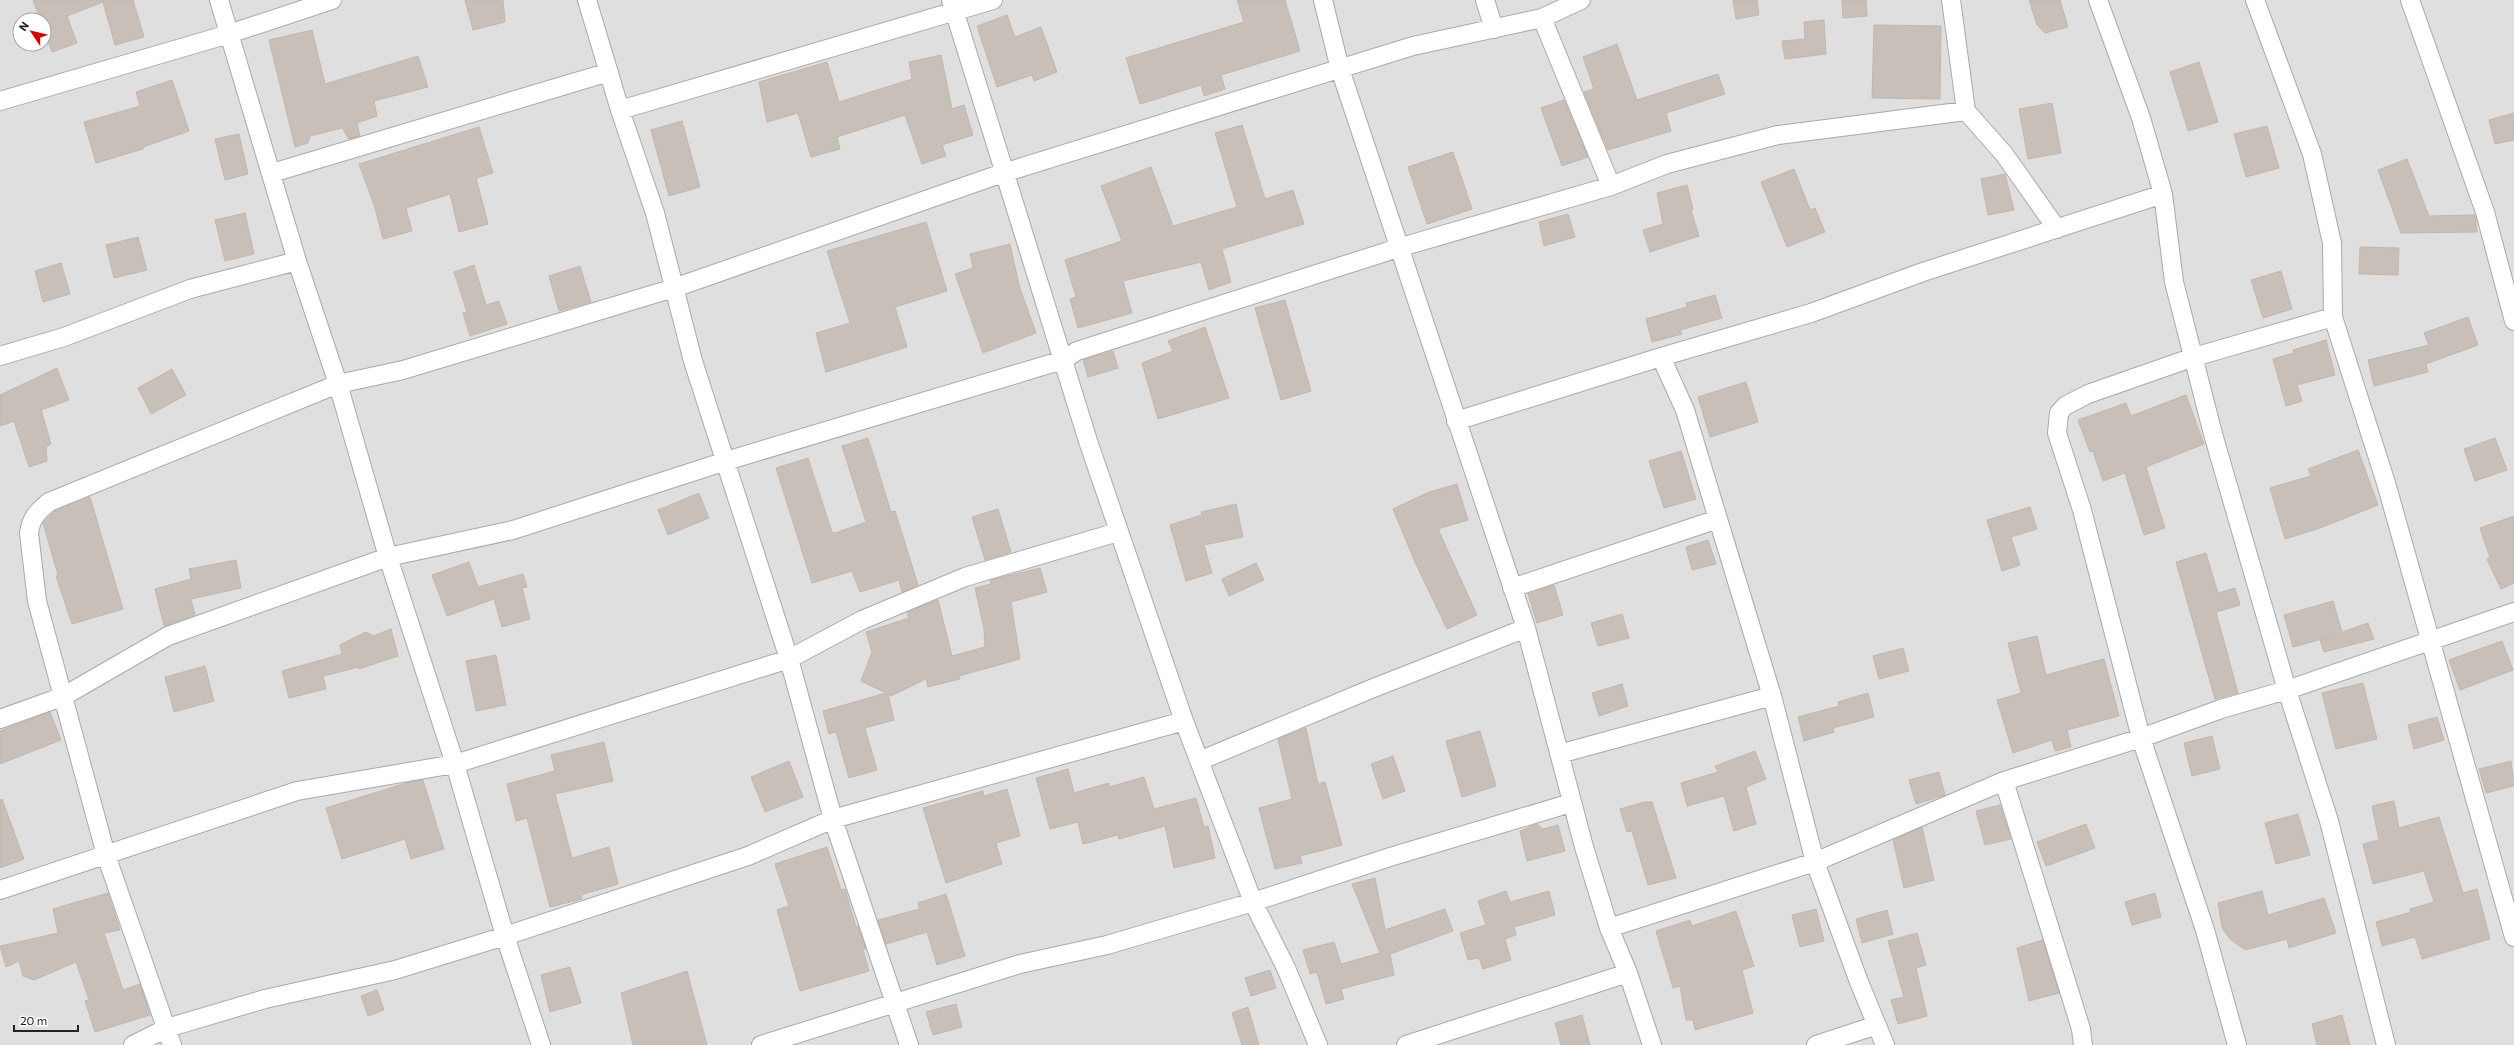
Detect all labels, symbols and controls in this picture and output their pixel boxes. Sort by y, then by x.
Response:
north arrow [12,12,52,52]
text: N [16,19,31,33]
scale bar [14,1007,78,1033]
text: 20 m [20,1013,47,1027]

